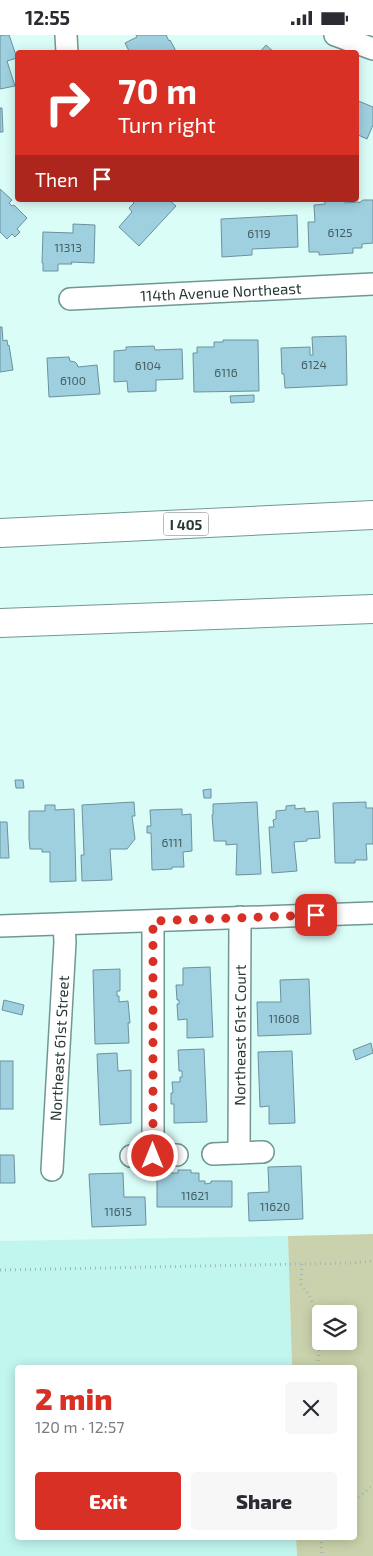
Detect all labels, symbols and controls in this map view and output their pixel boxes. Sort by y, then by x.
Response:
text: 12:55 [25,6,70,29]
text: 70 m [118,69,197,111]
icon: right [35,70,100,135]
text: Turn right [118,111,216,137]
icon: arrive [88,165,116,193]
text: Then [35,168,78,191]
house number: 6125 [328,225,352,239]
house number: 6119 [247,226,271,240]
house number: 11313 [54,240,82,254]
street label: 114th Avenue Northeast [140,279,302,305]
house number: 6124 [301,357,327,371]
house number: 6104 [135,358,161,372]
house number: 6116 [214,365,238,379]
house number: 6100 [60,373,86,387]
road number: I 405 [164,513,208,535]
house number: 6111 [161,835,183,849]
pin [295,894,337,936]
icon: arrive [302,901,330,929]
street label: Northeast 61st Court [230,964,249,1106]
street label: Northeast 61st Street [46,975,72,1121]
house number: 11608 [269,1011,299,1025]
position arrow [126,1129,178,1181]
house number: 11621 [181,1188,209,1202]
house number: 11620 [260,1199,290,1213]
house number: 11615 [104,1204,132,1218]
map controls [312,1305,357,1350]
button: layers [312,1305,357,1350]
text: 2 min [35,1380,113,1416]
button: close [285,1382,337,1434]
text: 120 m · 12:57 [35,1417,124,1436]
button: Exit [35,1472,181,1530]
button: Share [191,1472,337,1530]

